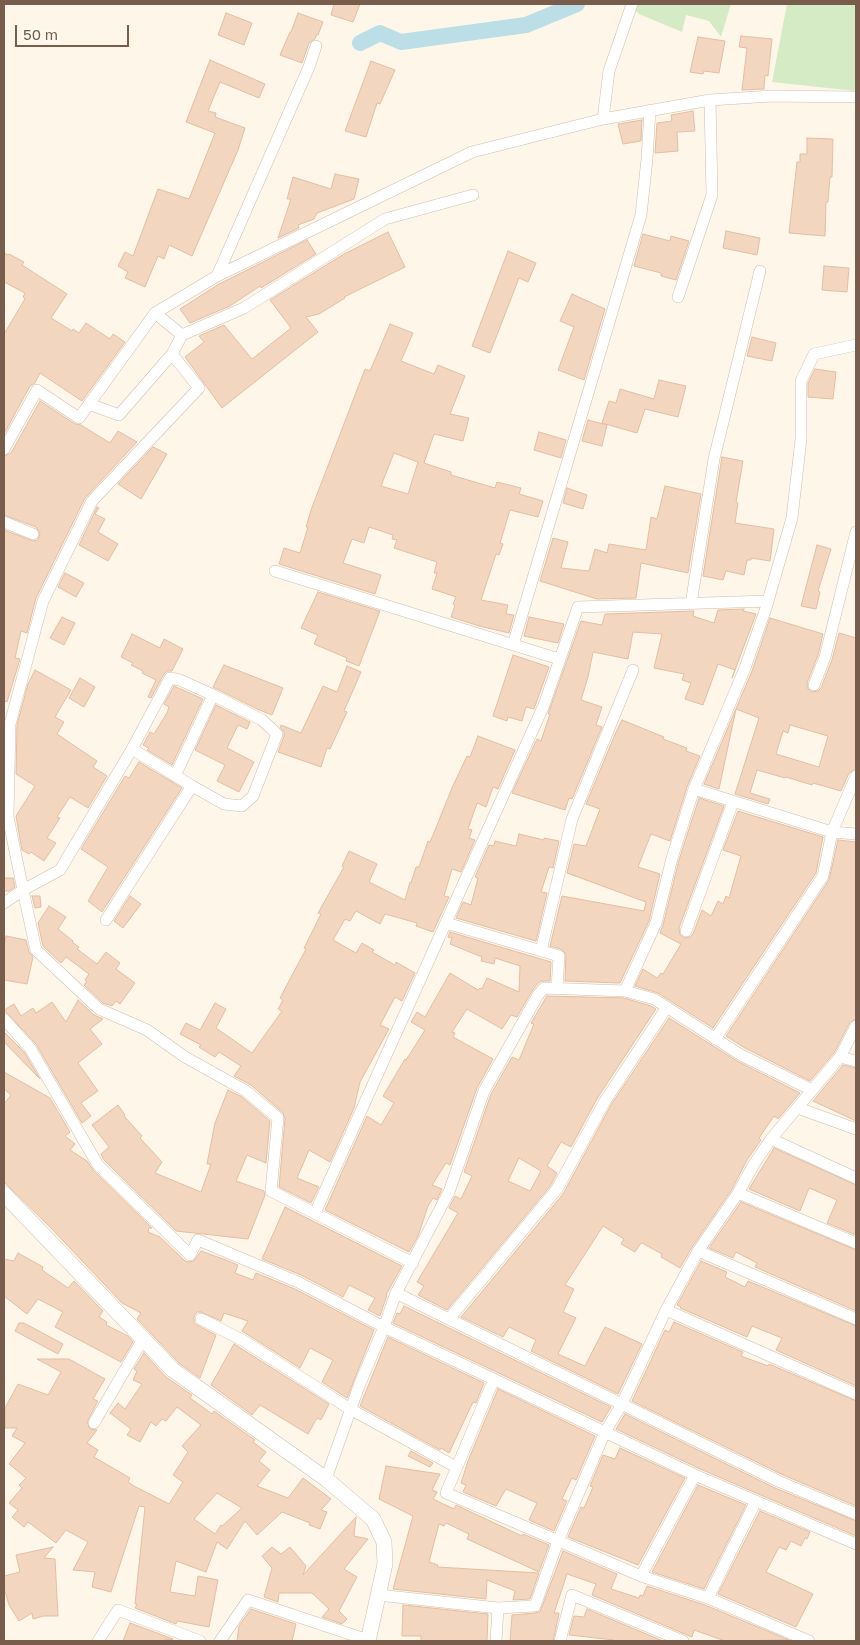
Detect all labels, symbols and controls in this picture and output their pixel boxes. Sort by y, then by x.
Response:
scale bar [18,15,131,47]
text: 50 m [23,25,58,43]

